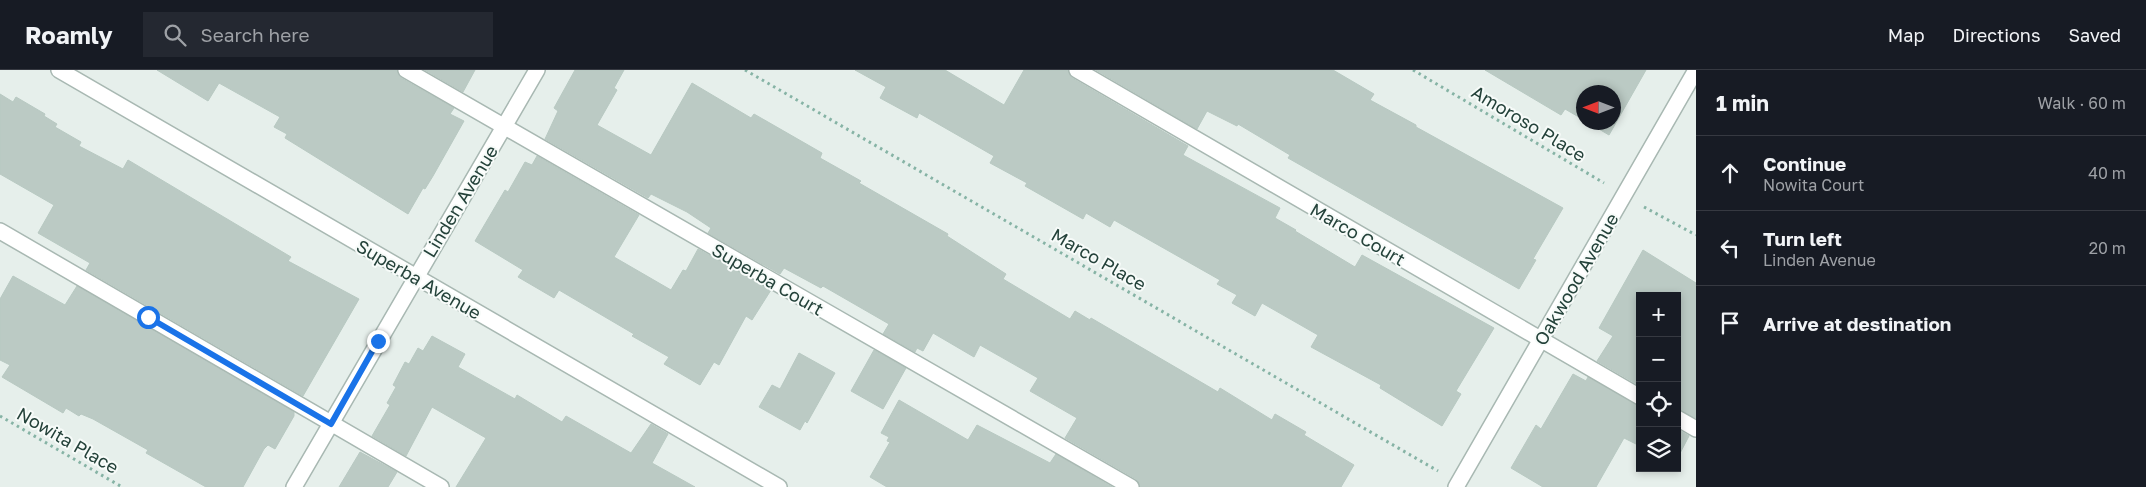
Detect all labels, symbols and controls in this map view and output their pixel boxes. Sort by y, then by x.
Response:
search box [143,12,493,57]
text: Roamly [25,20,113,49]
icon: search [161,21,189,49]
text: Search here [201,23,309,46]
text: Map [1888,24,1924,46]
text: Directions [1952,24,2040,46]
text: Saved [2068,24,2121,46]
street label: Amoroso Place [1468,80,1590,166]
north arrow [1576,85,1621,130]
text: 1 min [1716,90,1769,116]
text: Walk · 60 m [2038,93,2126,113]
street label: Linden Avenue [418,141,502,261]
text: Continue [1763,152,1846,175]
icon: ahead [1716,159,1744,187]
text: 40 m [2088,163,2126,183]
text: Nowita Court [1763,175,1864,195]
street label: Marco Court [1307,198,1409,270]
street label: Oakwood Avenue [1529,209,1623,349]
street label: Marco Place [1048,223,1150,295]
text: Turn left [1763,227,1842,250]
street label: Superba Avenue [353,234,485,324]
icon: left [1716,234,1744,262]
street label: Superba Court [708,238,828,320]
text: 20 m [2089,238,2126,258]
text: Linden Avenue [1763,250,1876,270]
map controls [1636,292,1681,472]
button: + [1636,292,1681,337]
route start [137,306,160,329]
icon: arrive [1716,309,1744,337]
text: Arrive at destination [1763,312,1951,335]
route end [367,330,390,353]
button: − [1636,337,1681,382]
button: locate [1636,382,1681,427]
street label: Nowita Place [13,402,123,478]
button: layers [1636,427,1681,472]

